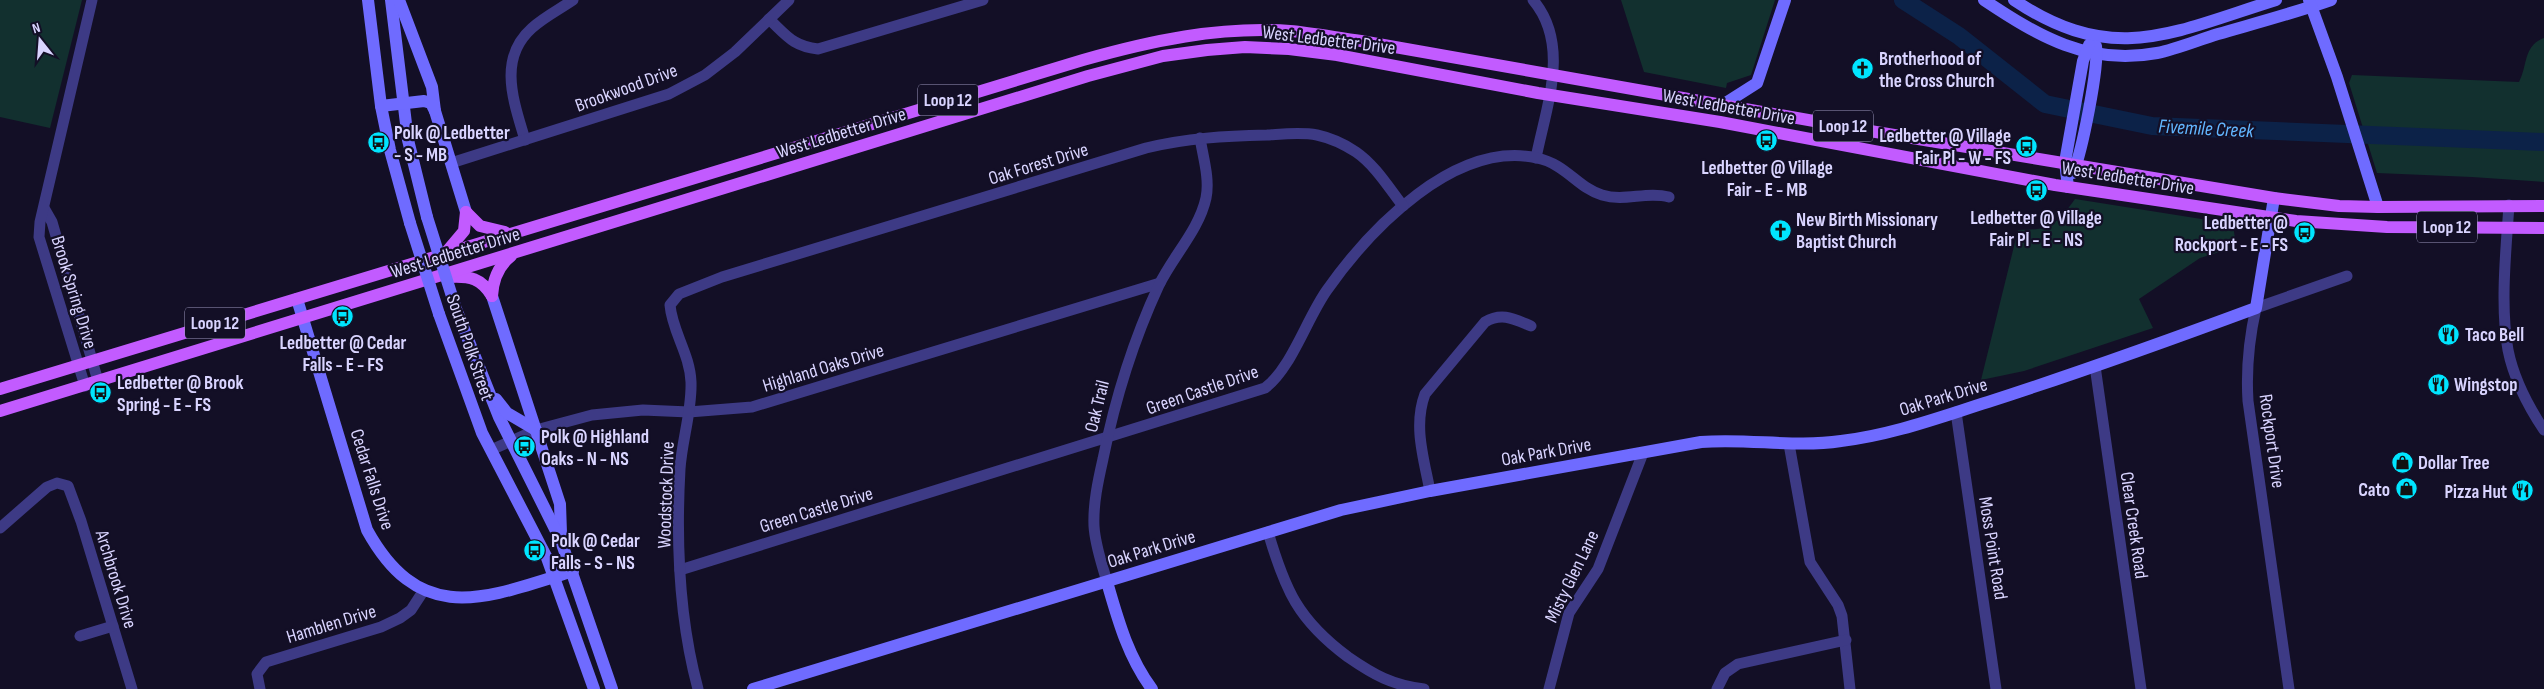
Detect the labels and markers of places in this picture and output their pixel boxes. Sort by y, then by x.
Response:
place label: Brotherhood of the Cross Church [1879,48,1994,93]
church icon: Brotherhood of the Cross Church [1851,57,1875,81]
place label: Polk @ Ledbetter - S - MB [394,122,510,167]
place label: Ledbetter @ Village Fair Pl - W - FS [1879,125,2011,170]
bus stop icon: Ledbetter @ Village Fair - E - MB [1755,129,1779,153]
bus stop icon: Polk @ Ledbetter - S - MB [366,131,390,155]
bus stop icon: Ledbetter @ Village Fair Pl - W - FS [2015,134,2039,158]
place label: Ledbetter @ Village Fair - E - MB [1701,157,1833,202]
bus stop icon: Ledbetter @ Village Fair Pl - E - NS [2024,179,2048,203]
place label: Ledbetter @ Village Fair Pl - E - NS [1970,207,2102,252]
place label: New Birth Missionary Baptist Church [1796,209,1938,254]
place label: Ledbetter @ Rockport - E - FS [2175,212,2288,257]
church icon: New Birth Missionary Baptist Church [1768,218,1792,242]
bus stop icon: Ledbetter @ Rockport - E - FS [2292,221,2316,245]
bus stop icon: Ledbetter @ Cedar Falls - E - FS [331,304,355,328]
restaurant icon: Taco Bell [2437,322,2461,346]
place label: Taco Bell [2465,324,2524,347]
place label: Ledbetter @ Cedar Falls - E - FS [280,332,407,377]
place label: Ledbetter @ Brook Spring - E - FS [117,372,243,417]
restaurant icon: Wingstop [2426,372,2450,396]
place label: Wingstop [2454,374,2518,397]
bus stop icon: Ledbetter @ Brook Spring - E - FS [89,381,113,405]
place label: Polk @ Highland Oaks - N - NS [541,426,649,471]
bus stop icon: Polk @ Highland Oaks - N - NS [513,435,537,459]
shop icon: Dollar Tree [2390,450,2414,474]
place label: Dollar Tree [2418,452,2490,475]
shop icon: Cato [2394,477,2418,501]
place label: Cato [2358,479,2390,502]
restaurant icon: Pizza Hut [2511,479,2535,503]
place label: Pizza Hut [2444,481,2507,504]
place label: Polk @ Cedar Falls - S - NS [551,530,640,575]
bus stop icon: Polk @ Cedar Falls - S - NS [523,539,547,563]

